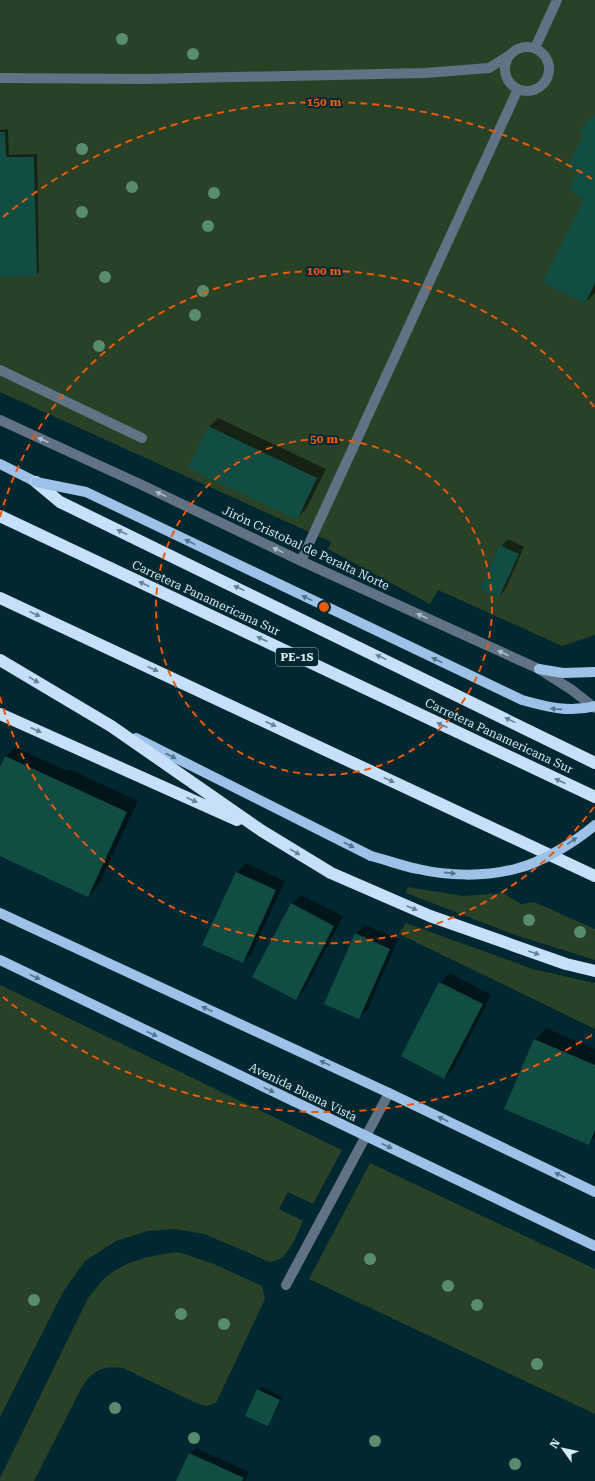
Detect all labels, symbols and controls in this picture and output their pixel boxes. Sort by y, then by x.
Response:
text: 150 m [307,95,342,109]
text: 100 m [307,264,342,278]
text: 50 m [310,432,338,446]
one-way arrow [36,436,48,442]
one-way arrow [155,491,167,497]
street label: Jirón Cristobal de Peralta Norte [220,503,392,593]
one-way arrow [116,528,127,535]
one-way arrow [184,539,195,545]
one-way arrow [272,547,284,553]
street label: Carretera Panamericana Sur [130,558,282,639]
one-way arrow [138,581,150,587]
one-way arrow [233,585,244,591]
one-way arrow [301,595,313,601]
centre of rings [317,600,331,614]
one-way arrow [30,611,41,617]
one-way arrow [416,613,427,619]
one-way arrow [256,636,267,642]
road number: PE-1S [276,648,318,666]
one-way arrow [498,650,509,656]
one-way arrow [375,654,386,660]
one-way arrow [431,657,443,663]
one-way arrow [147,666,159,672]
one-way arrow [28,676,40,683]
street label: Carretera Panamericana Sur [423,696,575,777]
one-way arrow [550,705,562,712]
one-way arrow [504,717,516,723]
one-way arrow [265,721,276,727]
one-way arrow [437,722,448,728]
one-way arrow [30,727,41,733]
one-way arrow [165,752,176,759]
one-way arrow [383,777,394,783]
one-way arrow [554,778,565,784]
one-way arrow [187,798,199,804]
one-way arrow [567,837,578,845]
one-way arrow [344,842,355,848]
one-way arrow [289,849,300,856]
one-way arrow [444,870,456,876]
one-way arrow [406,906,418,912]
one-way arrow [528,950,540,956]
one-way arrow [29,974,41,980]
one-way arrow [201,1006,213,1012]
one-way arrow [147,1031,158,1037]
street label: Avenida Buena Vista [247,1060,360,1124]
one-way arrow [319,1060,331,1066]
one-way arrow [264,1087,275,1093]
one-way arrow [437,1116,448,1122]
one-way arrow [381,1143,392,1149]
one-way arrow [554,1172,565,1178]
north arrow [543,1429,583,1469]
text: N [547,1436,563,1451]

